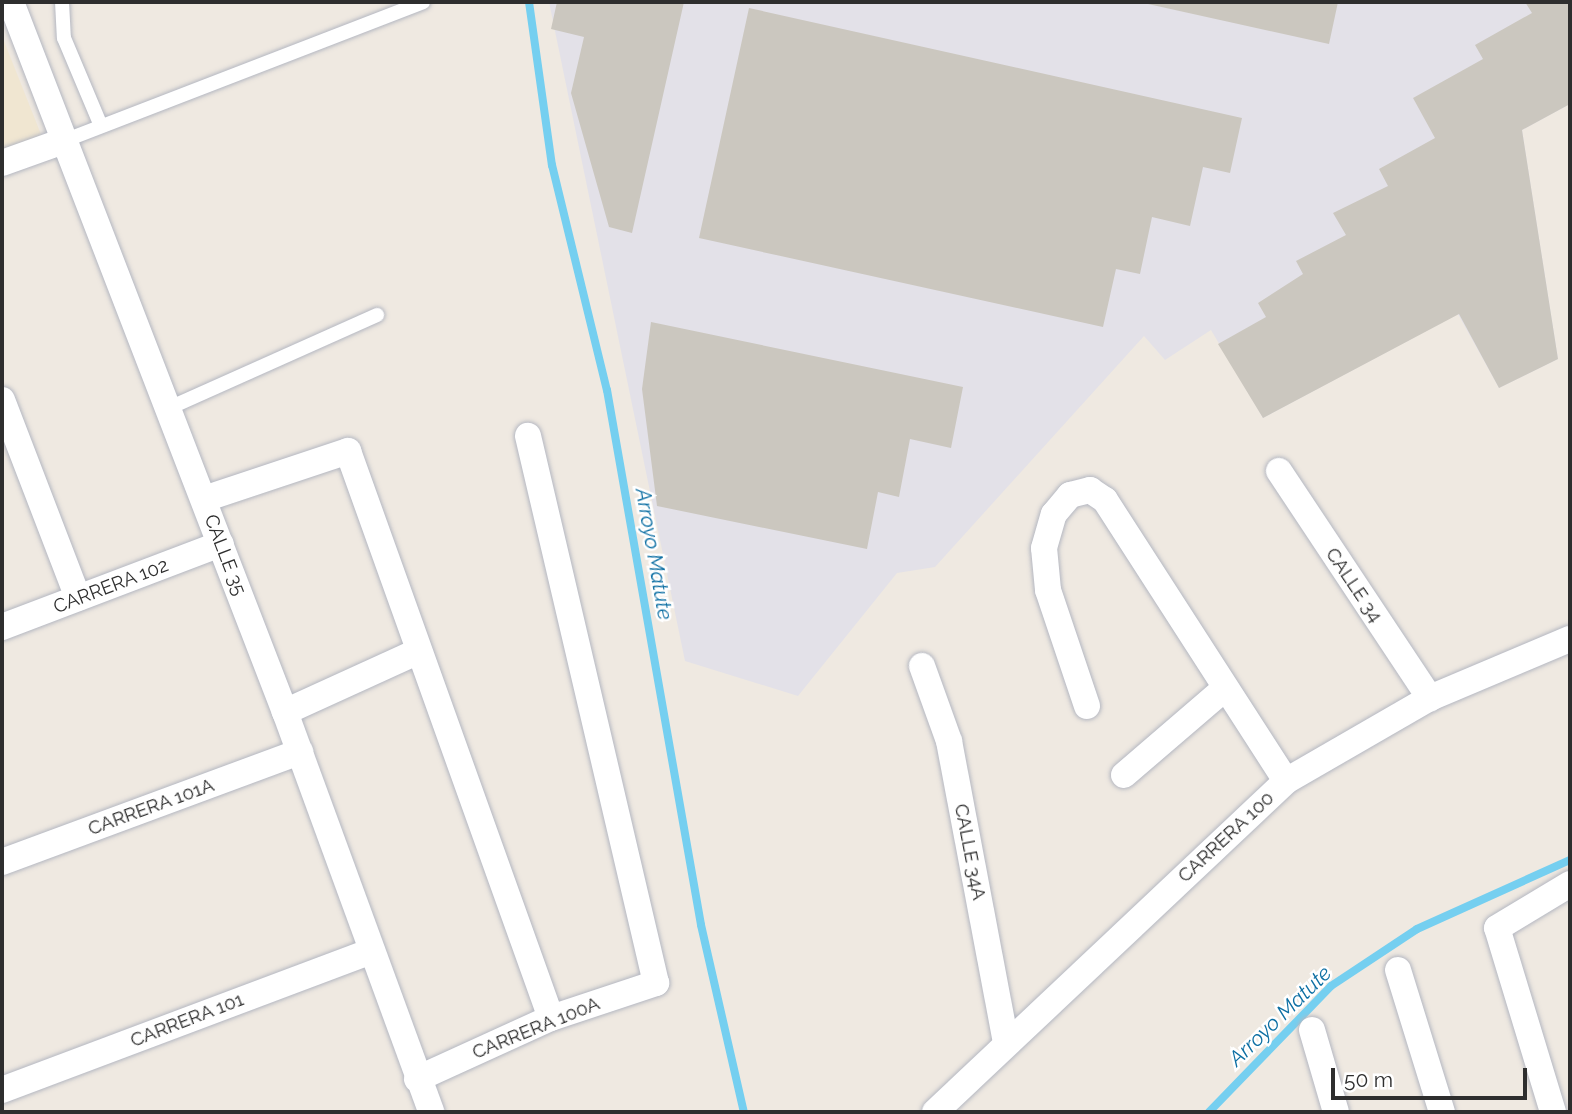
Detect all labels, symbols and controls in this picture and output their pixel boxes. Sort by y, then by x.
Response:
water label: Arroyo Matute [630,486,678,622]
street label: CALLE 35 [199,511,251,599]
street label: CALLE 34 [1321,543,1387,627]
street label: CARRERA 102 [50,554,172,618]
street label: CARRERA 101A [85,774,217,840]
street label: CARRERA 100 [1173,787,1279,887]
street label: CALLE 34A [949,802,991,902]
water label: Arroyo Matute [1223,961,1337,1071]
street label: CARRERA 101 [127,988,247,1052]
street label: CARRERA 100A [469,992,603,1064]
scale bar [1334,1054,1530,1098]
text: 50 m [1344,1067,1393,1092]

